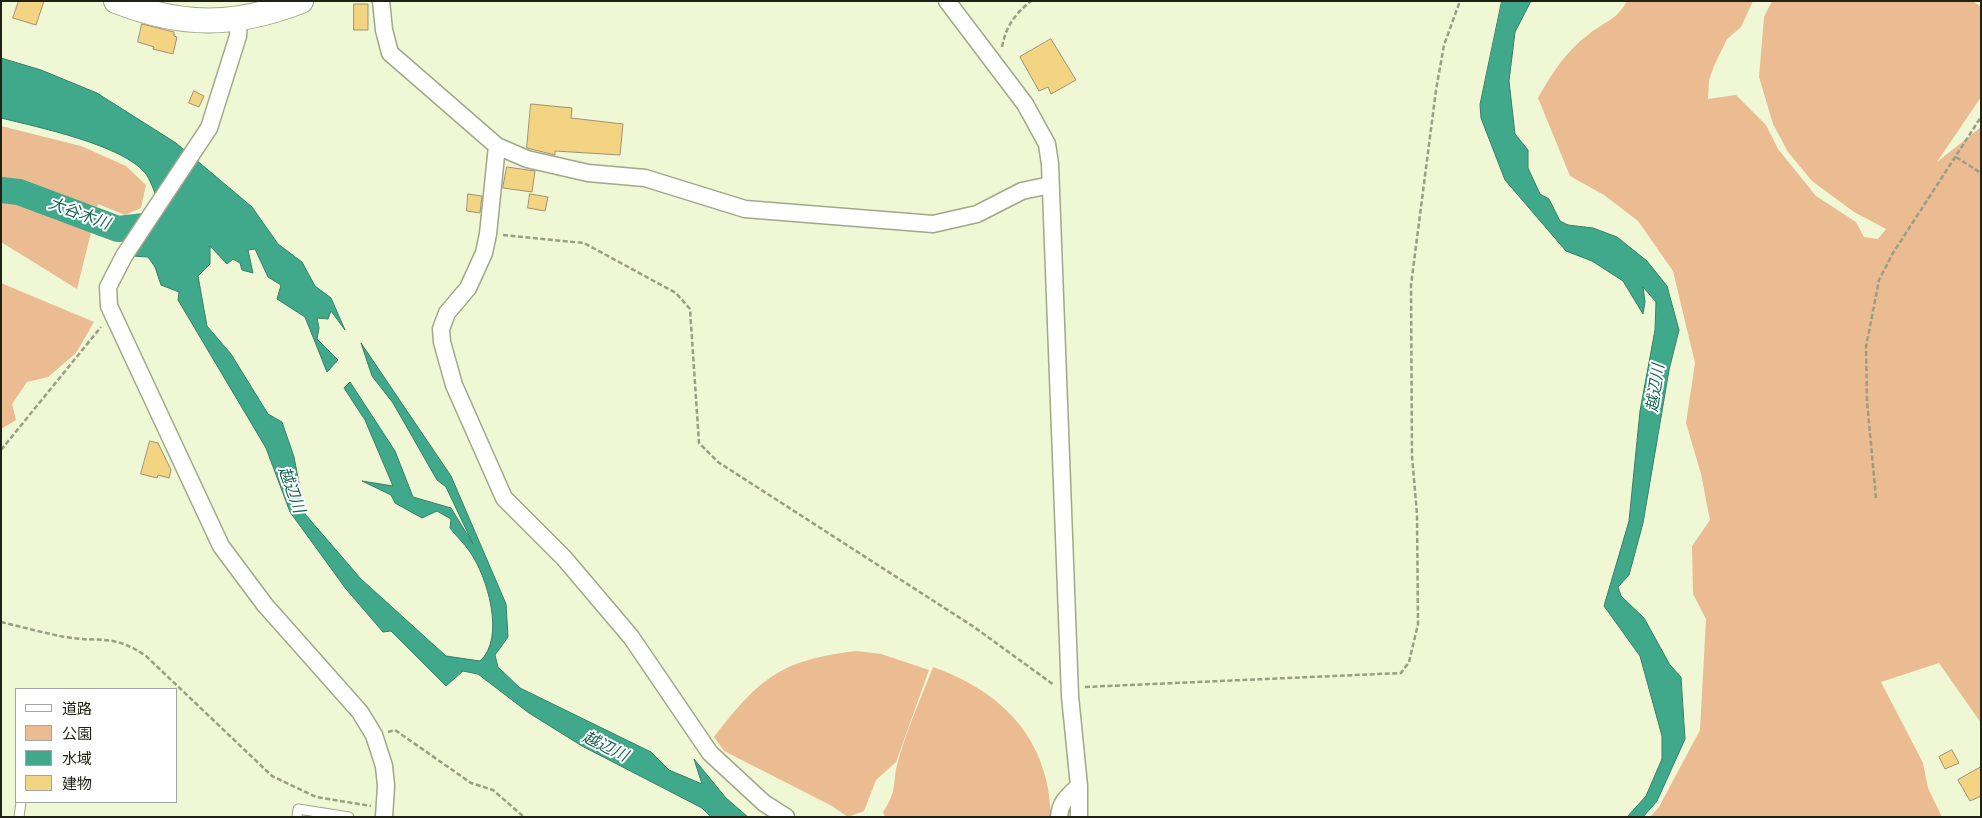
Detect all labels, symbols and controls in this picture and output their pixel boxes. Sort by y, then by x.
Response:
water label: 大谷木川 [46,194,112,234]
water label: 越辺川 [1643,363,1669,413]
water label: 越辺川 [274,464,308,516]
legend [15,688,178,803]
text: 道路 [62,700,92,717]
text: 公園 [62,725,92,742]
water label: 越辺川 [579,728,631,766]
text: 水域 [62,750,92,767]
text: 建物 [62,775,92,792]

